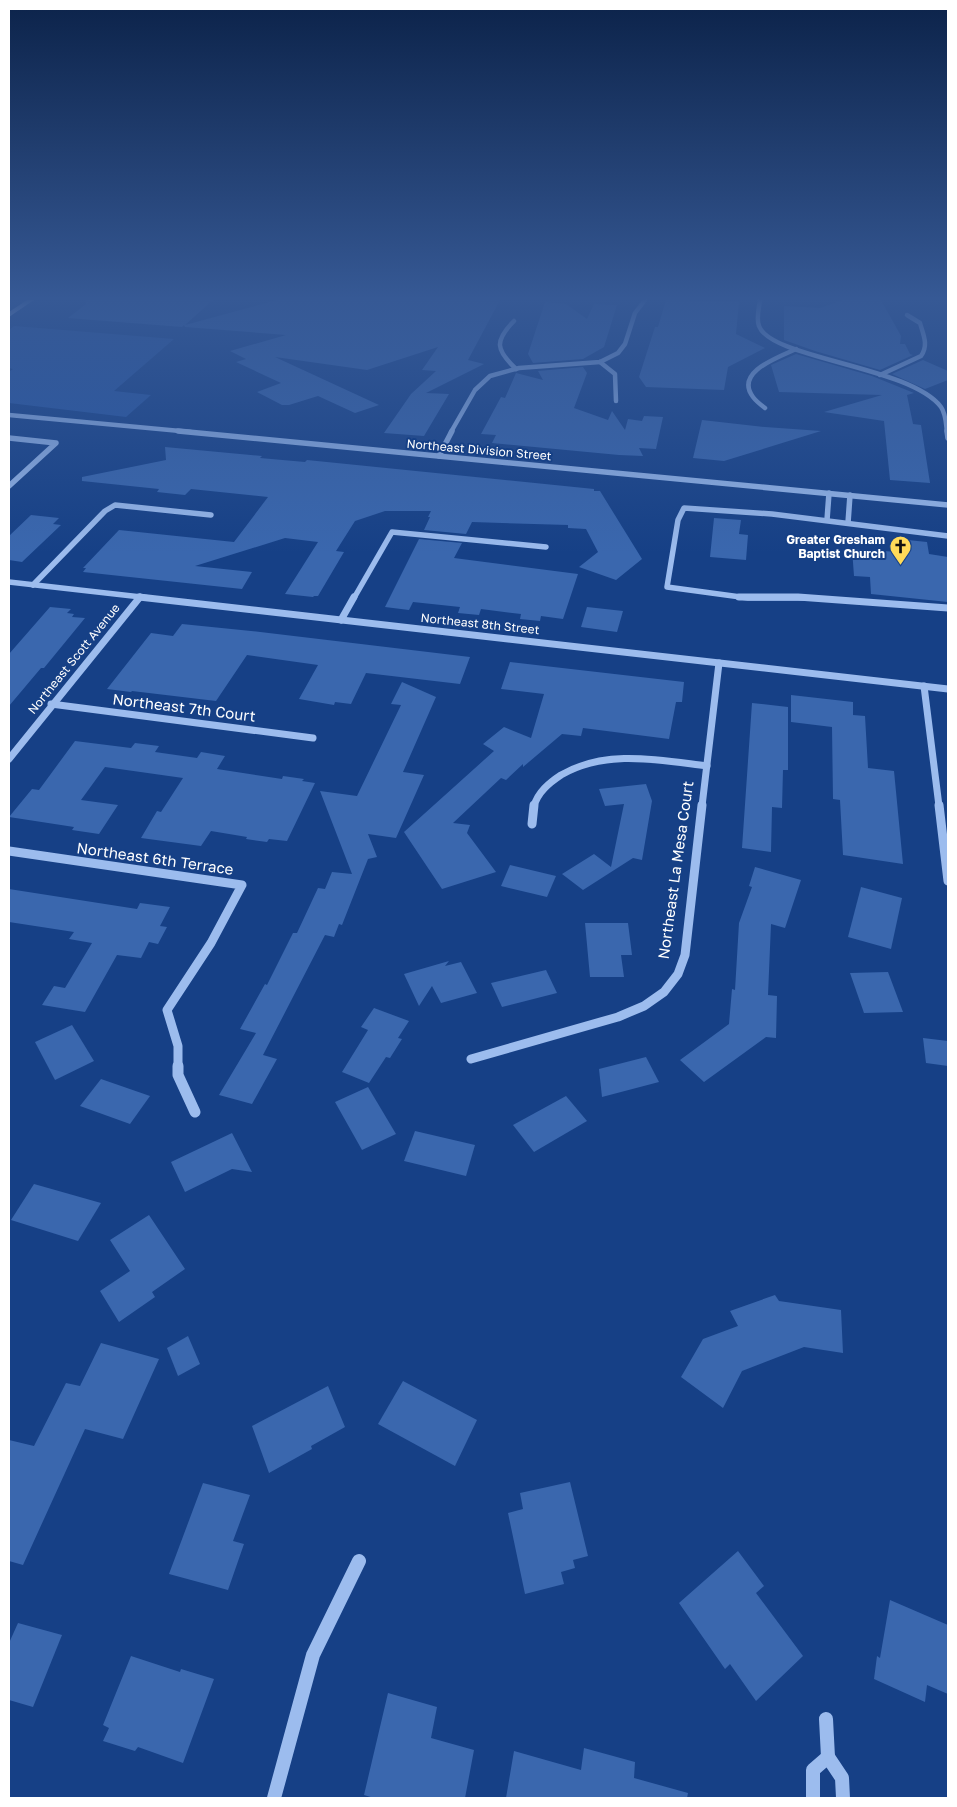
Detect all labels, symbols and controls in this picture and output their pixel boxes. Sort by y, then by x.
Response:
street label: Northeast Division Street [406,436,552,463]
place label: Greater Gresham Baptist Church [786,532,885,561]
church icon: Greater Gresham Baptist Church [889,535,913,566]
street label: Northeast Scott Avenue [24,600,123,717]
street label: Northeast 8th Street [420,610,540,637]
street label: Northeast 7th Court [112,689,257,725]
street label: Northeast La Mesa Court [654,780,696,960]
street label: Northeast 6th Terrace [76,838,235,878]

